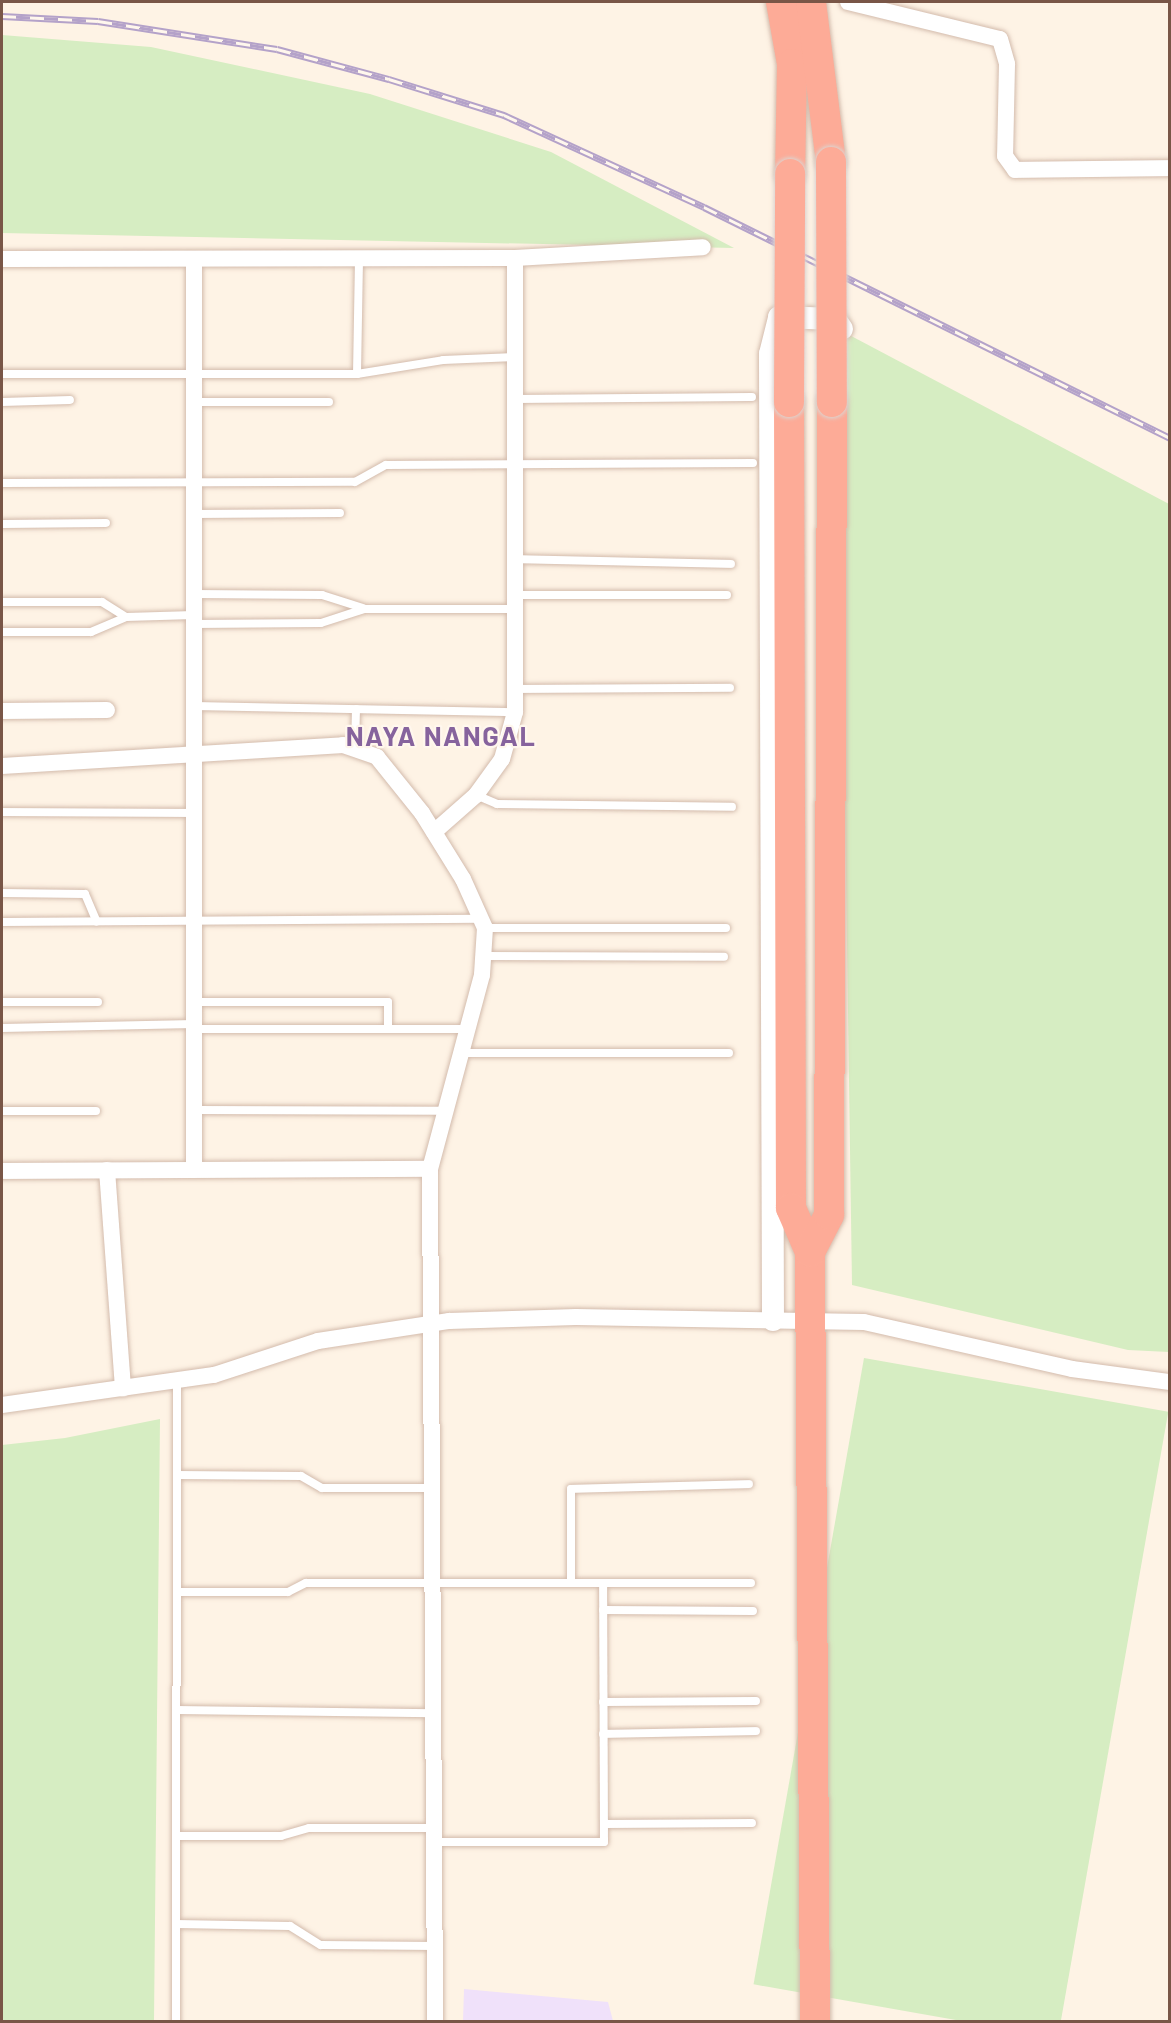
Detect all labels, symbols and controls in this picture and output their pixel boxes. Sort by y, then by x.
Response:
district label: NAYA NANGAL [346,720,536,752]

